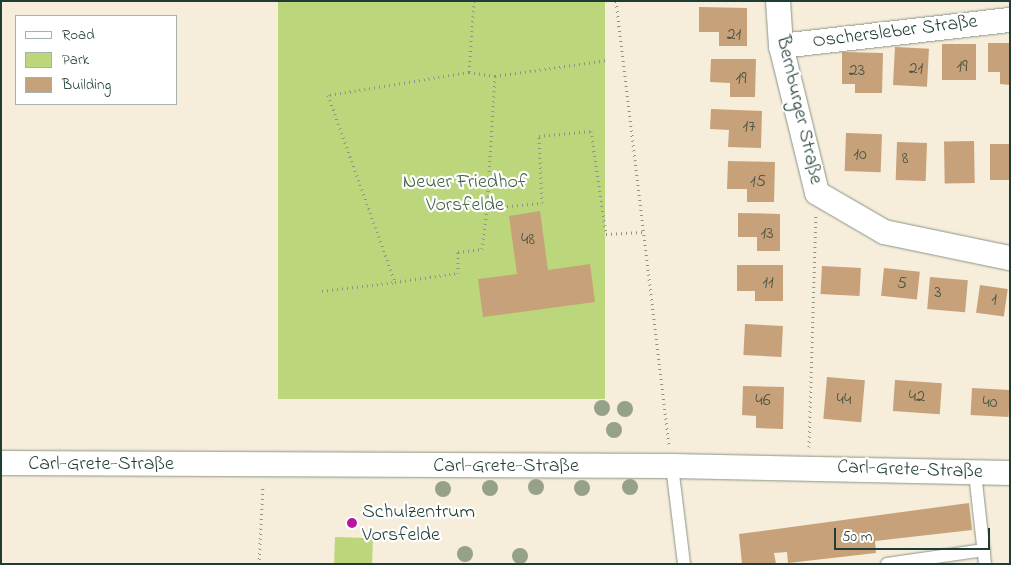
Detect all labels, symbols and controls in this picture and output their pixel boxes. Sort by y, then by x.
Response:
street label: Oschersleber Straße [811,10,979,54]
legend [15,15,178,105]
text: Road [62,24,95,46]
house number: 21 [727,24,741,46]
street label: Bernburger Straße [770,33,828,187]
text: Park [62,49,89,71]
house number: 19 [956,56,968,78]
house number: 21 [909,58,923,80]
house number: 23 [849,60,865,82]
house number: 19 [735,68,747,90]
text: Building [62,74,111,96]
house number: 17 [742,116,756,138]
house number: 10 [853,144,867,166]
house number: 8 [902,148,908,170]
park label: Neuer Friedhof Vorsfelde [403,170,527,217]
house number: 15 [750,171,766,193]
house number: 13 [760,223,774,245]
house number: 48 [521,229,535,251]
house number: 11 [762,272,774,294]
house number: 5 [897,273,907,295]
house number: 3 [934,282,942,304]
house number: 1 [991,289,997,311]
house number: 42 [909,386,925,408]
house number: 44 [837,389,851,411]
house number: 46 [755,390,771,412]
house number: 40 [982,392,998,414]
street label: Carl-Grete-Straße [28,452,174,476]
street label: Carl-Grete-Straße [433,454,579,478]
street label: Carl-Grete-Straße [837,455,983,485]
place label: Schulzentrum Vorsfelde [362,500,475,547]
marker: Schulzentrum Vorsfelde [346,517,358,529]
scale bar [836,518,992,550]
text: 50 m [842,526,872,548]

